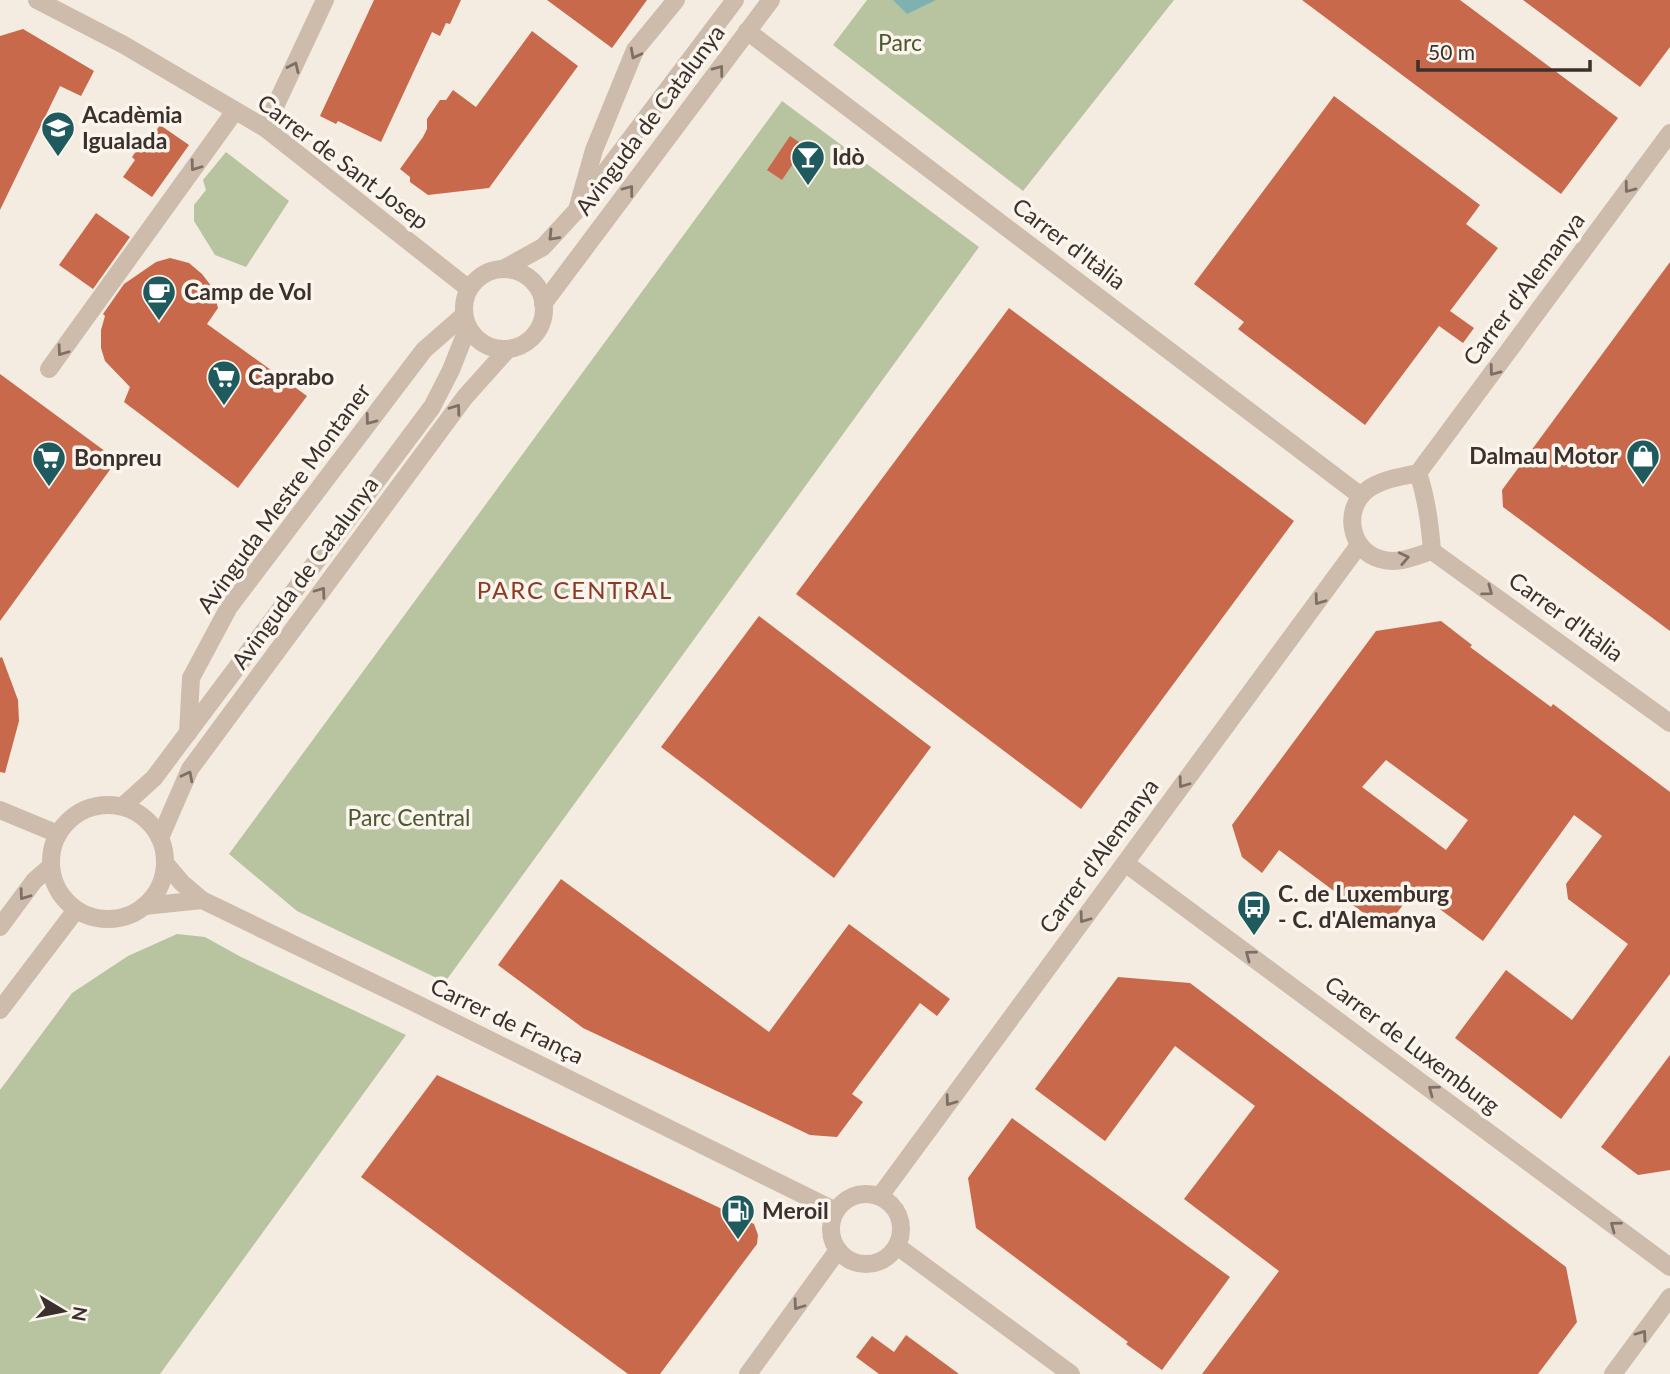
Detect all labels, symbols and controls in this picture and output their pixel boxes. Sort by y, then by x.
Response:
street label: Avinguda de Catalunya [569,19,730,220]
park label: Parc [878,28,922,56]
scale bar [1418,28,1590,72]
text: 50 m [1428,39,1475,64]
one-way arrow [630,47,643,60]
one-way arrow [285,61,299,74]
one-way arrow [710,65,723,77]
street label: Carrer de Sant Josep [252,88,435,235]
place label: Acadèmia Igualada [81,100,183,154]
school or university icon: Acadèmia Igualada [39,109,77,158]
bar icon: Idò [789,138,827,187]
place label: Idò [832,142,865,170]
one-way arrow [191,158,203,171]
one-way arrow [1625,180,1638,193]
one-way arrow [620,186,633,198]
street label: Carrer d'Itàlia [1007,191,1132,295]
street label: Carrer d'Alemanya [1457,206,1590,370]
one-way arrow [548,228,561,241]
cafe icon: Camp de Vol [140,273,178,322]
place label: Camp de Vol [184,277,312,305]
one-way arrow [58,343,70,356]
supermarket icon: Caprabo [205,358,243,407]
place label: Caprabo [248,362,334,390]
one-way arrow [1490,363,1502,376]
street label: Avinguda Mestre Montaner [190,377,376,618]
one-way arrow [448,404,461,417]
one-way arrow [366,413,379,425]
shop icon: Dalmau Motor [1624,437,1662,486]
supermarket icon: Bonpreu [30,439,68,488]
place label: Dalmau Motor [1469,441,1618,469]
place label: Bonpreu [74,443,162,471]
street label: Avinguda de Catalunya [225,471,383,674]
one-way arrow [1398,552,1410,567]
street label: Carrer d'Itàlia [1504,565,1629,667]
district label: PARC CENTRAL [477,575,673,604]
one-way arrow [1480,583,1492,595]
one-way arrow [313,587,326,600]
one-way arrow [1314,592,1327,605]
one-way arrow [179,771,193,783]
street label: Carrer d'Alemanya [1033,773,1164,938]
one-way arrow [1179,775,1192,788]
park label: Parc Central [348,803,470,831]
place label: C. de Luxemburg - C. d'Alemanya [1278,879,1449,933]
one-way arrow [20,887,32,900]
bus stop icon: C. de Luxemburg - C. d'Alemanya [1235,888,1273,937]
one-way arrow [1080,910,1092,923]
one-way arrow [1245,950,1258,963]
street label: Carrer de Luxemburg [1320,969,1506,1119]
street label: Carrer de França [426,971,589,1069]
one-way arrow [1428,1086,1440,1099]
one-way arrow [945,1093,958,1106]
fuel station icon: Meroil [719,1192,757,1241]
place label: Meroil [762,1196,829,1224]
one-way arrow [1610,1222,1623,1234]
north arrow [28,1276,98,1346]
one-way arrow [794,1298,806,1310]
text: N [68,1305,93,1323]
one-way arrow [1633,1331,1646,1343]

